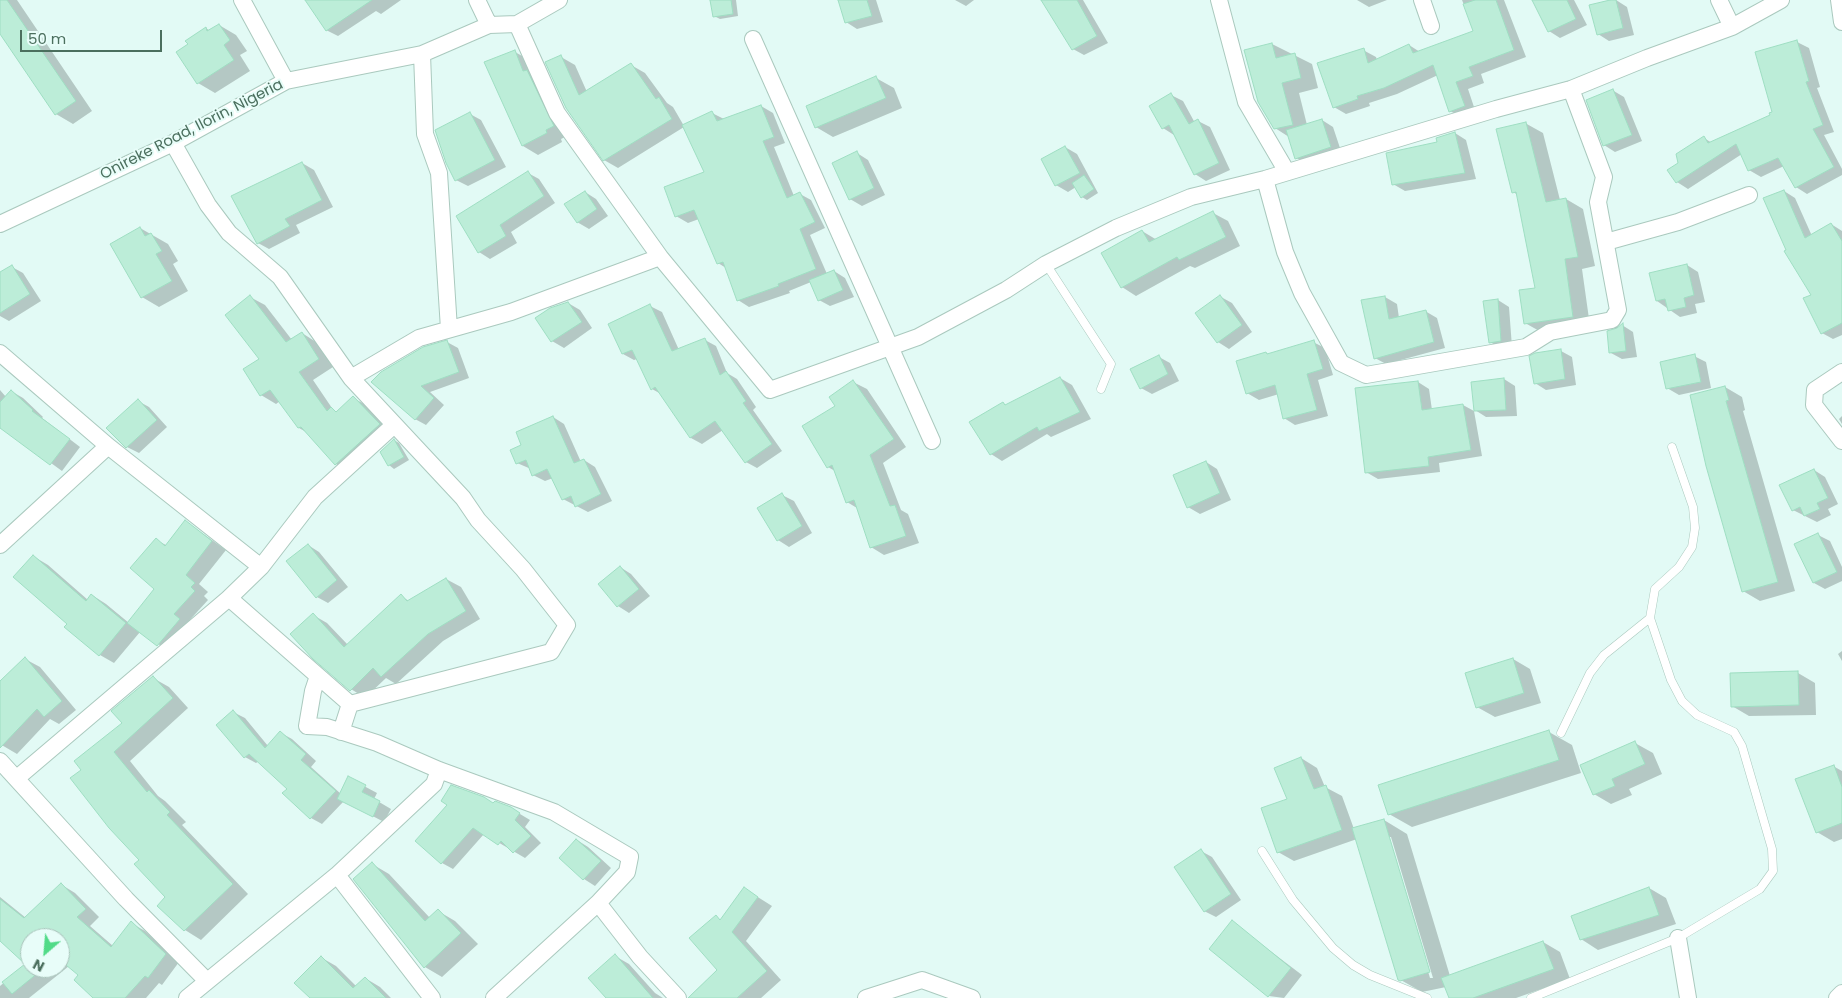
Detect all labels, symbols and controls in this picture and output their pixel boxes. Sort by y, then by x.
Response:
scale bar [22,20,165,52]
text: 50 m [28,28,66,49]
street label: Onireke Road, Ilorin, Nigeria [98,76,286,184]
north arrow [20,928,70,978]
text: N [29,954,48,977]

